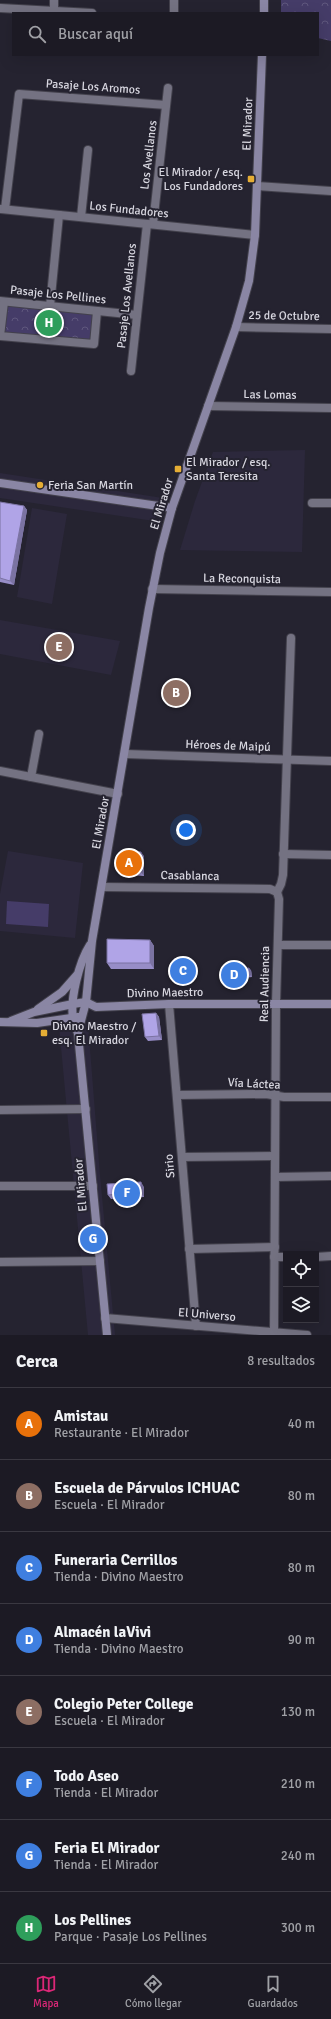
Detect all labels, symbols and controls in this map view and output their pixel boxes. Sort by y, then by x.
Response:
search box [12,12,319,56]
icon: search [26,23,48,45]
text: Buscar aquí [58,25,133,43]
street label: Pasaje Los Aromos [45,76,141,98]
street label: El Mirador [240,97,256,151]
street label: Los Avellanos [137,120,161,190]
place label: El Mirador / esq. Los Fundadores [159,165,243,194]
marker: El Mirador / esq. Los Fundadores [246,174,256,184]
street label: Los Fundadores [89,198,169,222]
street label: Pasaje Los Avellanos [114,243,140,349]
street label: Pasaje Los Pellines [9,283,107,307]
pin: H [36,308,62,338]
street label: 25 de Octubre [248,308,320,324]
street label: Las Lomas [243,387,297,403]
place label: El Mirador / esq. Santa Teresita [186,455,270,484]
marker: El Mirador / esq. Santa Teresita [173,464,183,474]
street label: El Mirador [147,476,177,532]
place label: Feria San Martín [48,478,133,493]
marker: Feria San Martín [35,480,45,490]
street label: La Reconquista [203,571,281,587]
pin: E [46,632,72,662]
pin: B [163,678,189,708]
street label: Héroes de Maipú [185,737,271,755]
street label: El Mirador [89,795,113,851]
your location [176,820,196,840]
pin: A [116,848,142,878]
street label: Casablanca [160,868,220,884]
street label: Real Audiencia [257,946,273,1022]
pin: C [170,956,196,986]
pin: D [221,960,247,990]
street label: Divino Maestro [127,985,203,1001]
place label: Divino Maestro / esq. El Mirador [52,1019,136,1048]
marker: Divino Maestro / esq. El Mirador [39,1028,49,1038]
street label: Vía Láctea [227,1075,281,1093]
street label: Sirio [161,1153,179,1179]
street label: El Mirador [71,1157,91,1212]
pin: F [114,1178,140,1208]
pin: G [80,1224,106,1254]
map controls [283,1251,319,1323]
button: locate [283,1251,319,1287]
button: layers [283,1287,319,1323]
street label: El Universo [178,1305,236,1325]
text: Cerca [16,1351,58,1372]
text: 8 resultados [247,1353,315,1369]
text: Amistau [54,1407,108,1425]
text: A [25,1416,33,1432]
text: 40 m [288,1416,315,1432]
text: Restaurante · El Mirador [54,1425,189,1441]
text: Escuela de Párvulos ICHUAC [54,1479,240,1497]
text: B [25,1488,33,1504]
text: 80 m [288,1488,315,1504]
text: Escuela · El Mirador [54,1497,165,1513]
text: Funeraria Cerrillos [54,1551,177,1569]
text: C [25,1560,33,1576]
text: 80 m [288,1560,315,1576]
text: Tienda · Divino Maestro [54,1569,184,1585]
text: Almacén laVivi [54,1623,151,1641]
text: D [25,1632,33,1648]
text: 90 m [288,1632,315,1648]
text: Tienda · Divino Maestro [54,1641,184,1657]
text: Colegio Peter College [54,1695,194,1713]
text: E [25,1704,33,1720]
text: 130 m [281,1704,315,1720]
text: Escuela · El Mirador [54,1713,165,1729]
text: Todo Aseo [54,1767,119,1785]
text: F [26,1776,32,1792]
text: 210 m [281,1776,315,1792]
text: Tienda · El Mirador [54,1785,158,1801]
text: Feria El Mirador [54,1839,160,1857]
text: G [25,1848,33,1864]
text: 240 m [281,1848,315,1864]
text: Tienda · El Mirador [54,1857,158,1873]
text: Los Pellines [54,1911,131,1929]
text: H [25,1920,33,1936]
text: 300 m [281,1920,315,1936]
text: Parque · Pasaje Los Pellines [54,1929,207,1945]
tab: Mapa [33,1973,59,2010]
tab: Cómo llegar [125,1973,181,2010]
tab: Guardados [248,1973,298,2010]

